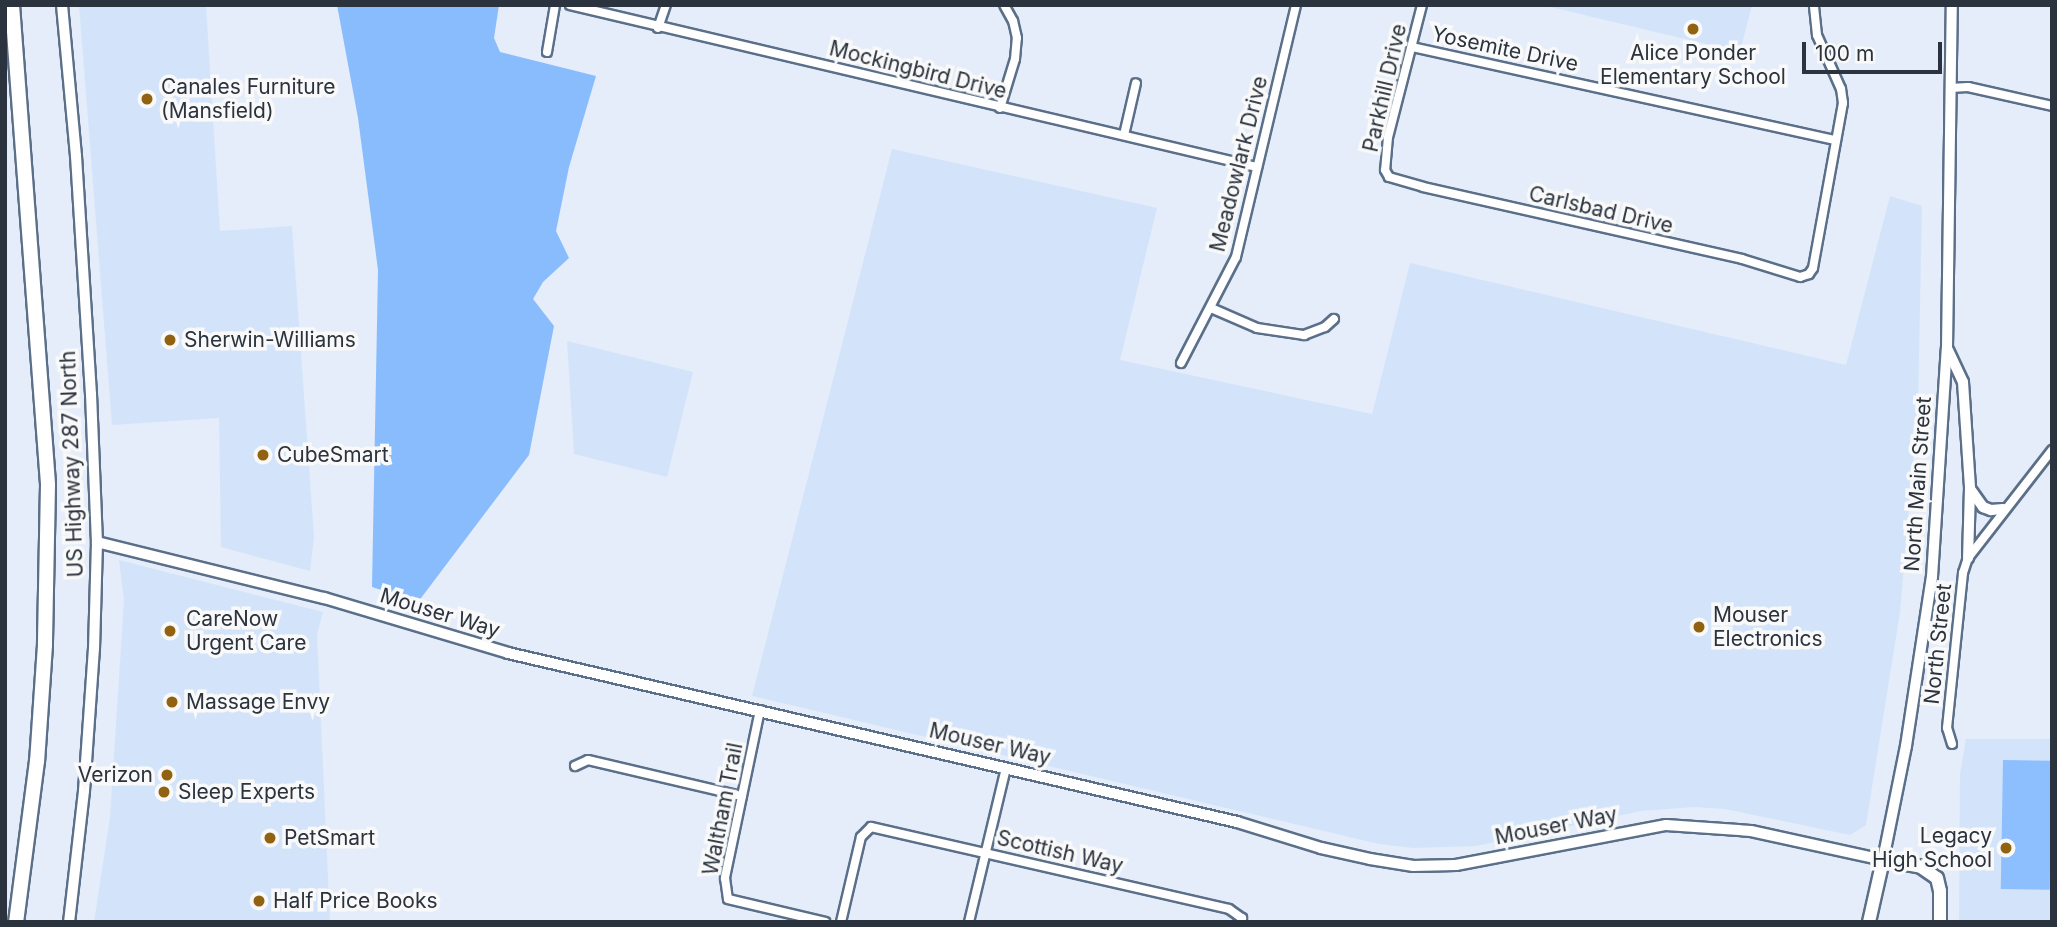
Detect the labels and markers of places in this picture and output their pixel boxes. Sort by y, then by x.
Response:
marker: Alice Ponder Elementary School [1685,21,1701,37]
place label: Alice Ponder Elementary School [1600,40,1786,90]
place label: Canales Furniture (Mansfield) [161,74,336,124]
marker: Canales Furniture (Mansfield) [139,91,155,107]
place label: Sherwin-Williams [184,327,356,353]
marker: Sherwin-Williams [162,332,178,348]
place label: CubeSmart [277,442,389,468]
marker: CubeSmart [255,447,271,463]
place label: Mouser Electronics [1713,602,1823,652]
place label: CareNow Urgent Care [186,606,306,656]
marker: Mouser Electronics [1691,619,1707,635]
marker: CareNow Urgent Care [160,621,180,641]
place label: Massage Envy [186,689,330,715]
marker: Massage Envy [164,694,180,710]
place label: Verizon [78,762,153,788]
marker: Verizon [159,767,175,783]
place label: Sleep Experts [178,779,315,805]
marker: Sleep Experts [156,784,172,800]
place label: Legacy High School [1872,823,1992,873]
place label: PetSmart [284,825,375,851]
marker: PetSmart [262,830,278,846]
marker: Legacy High School [1998,840,2014,856]
place label: Half Price Books [273,888,438,914]
marker: Half Price Books [251,893,267,909]

